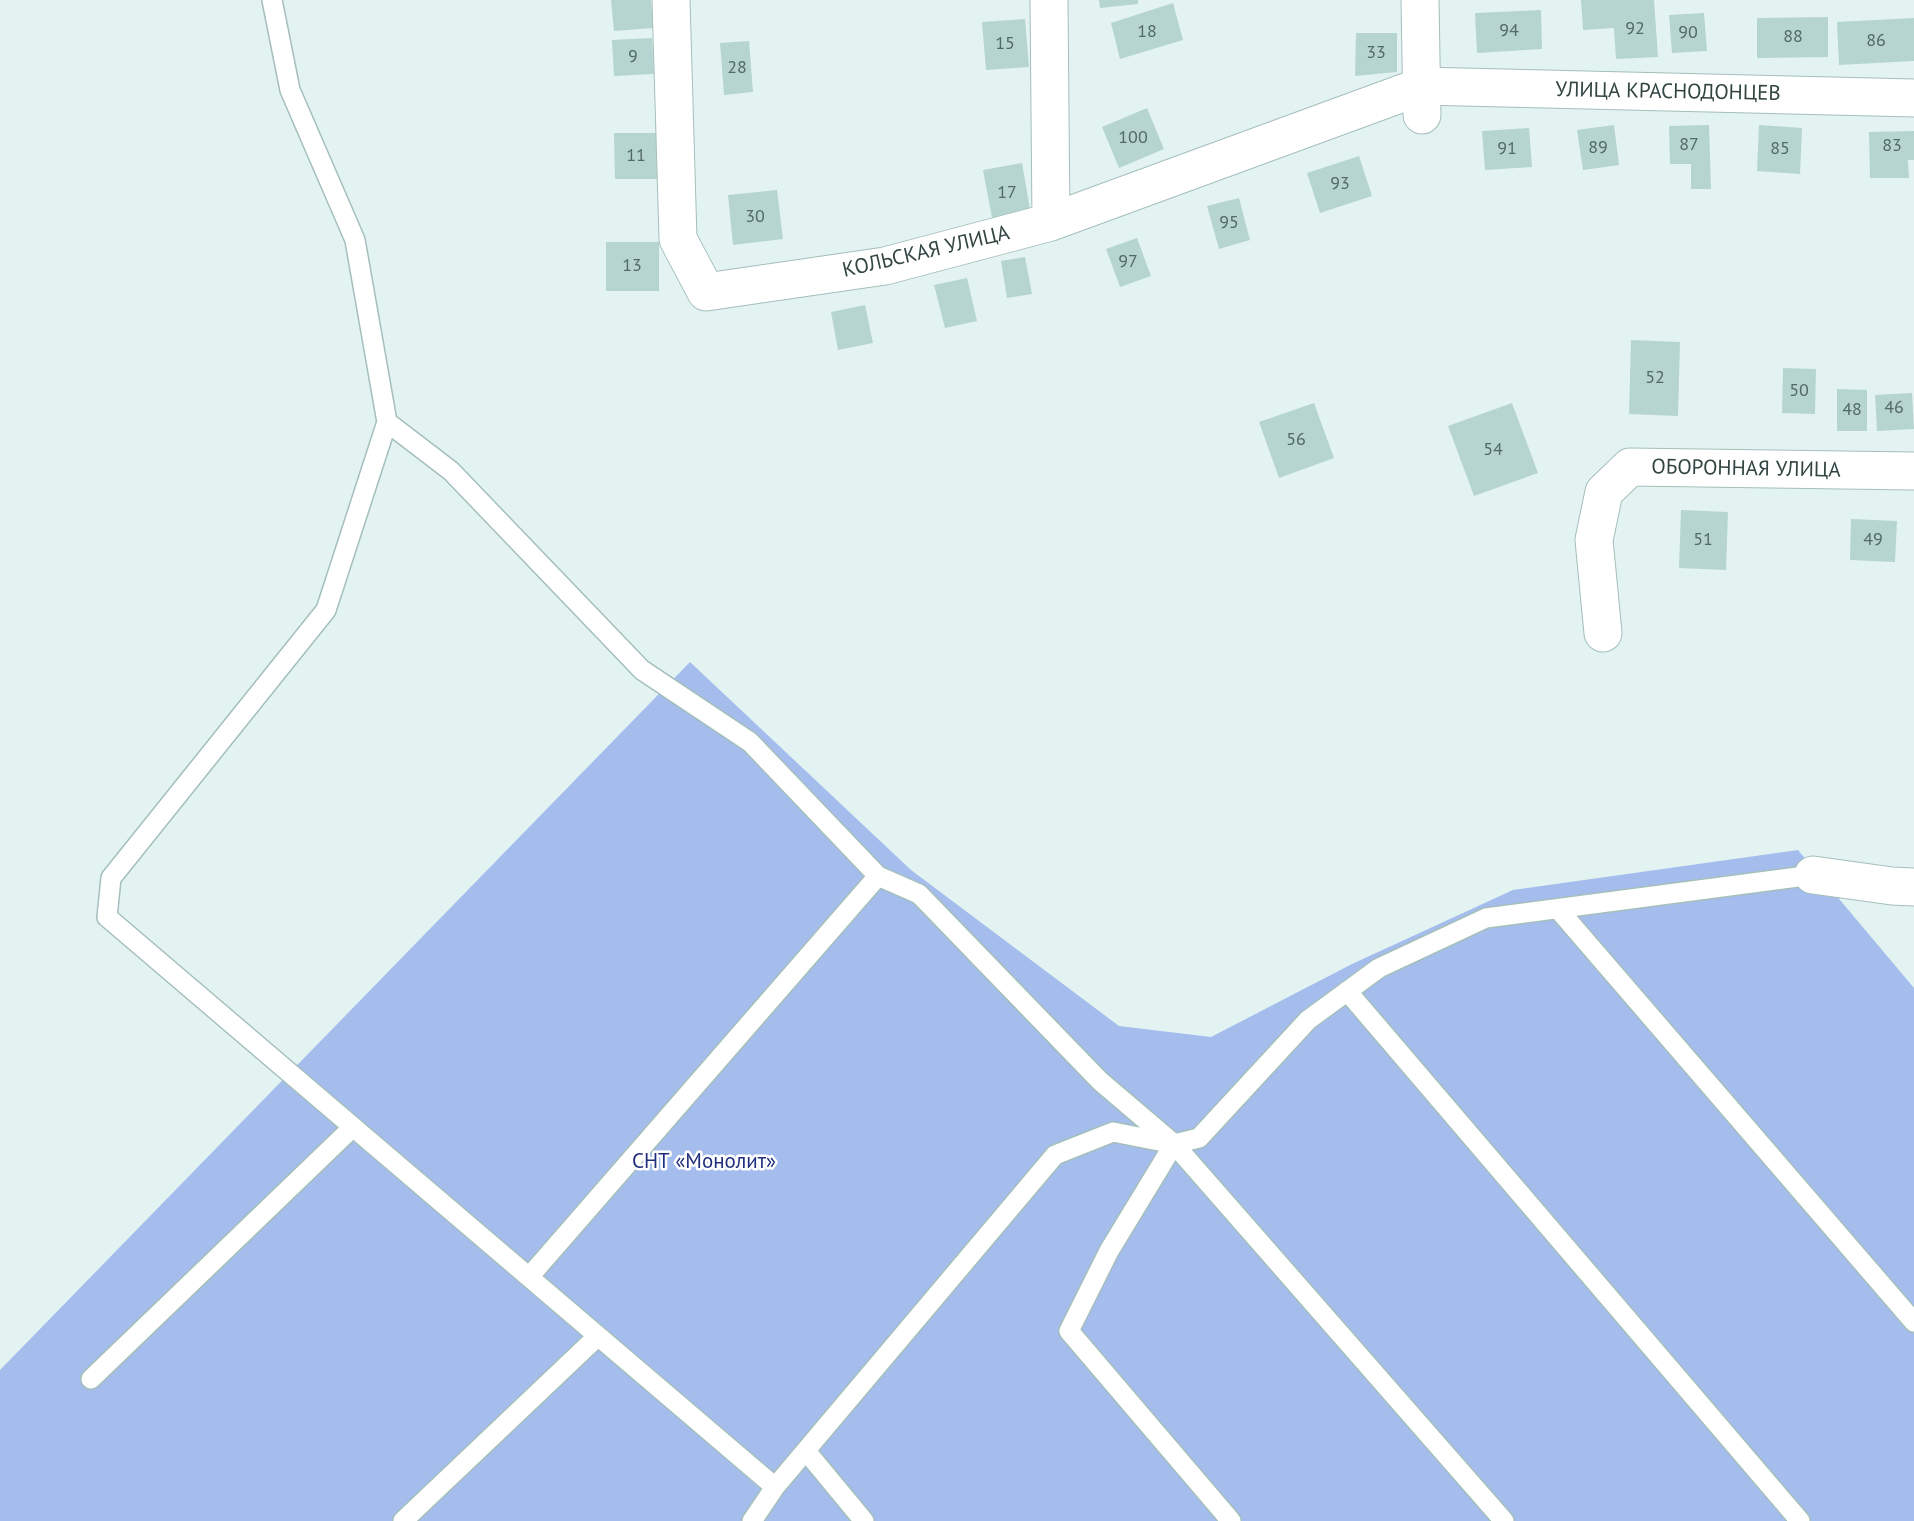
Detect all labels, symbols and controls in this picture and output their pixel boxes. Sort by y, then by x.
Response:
house number: 92 [1625,18,1645,40]
house number: 94 [1499,20,1519,42]
house number: 18 [1137,21,1157,43]
house number: 90 [1678,22,1698,44]
house number: 88 [1783,26,1803,48]
house number: 86 [1866,30,1886,52]
house number: 15 [995,33,1015,55]
house number: 33 [1366,42,1386,64]
house number: 9 [628,46,638,68]
house number: 28 [727,57,747,79]
street label: УЛИЦА КРАСНОДОНЦЕВ [1555,77,1781,107]
house number: 100 [1118,127,1148,149]
house number: 87 [1679,134,1699,156]
house number: 83 [1882,135,1902,157]
house number: 89 [1588,137,1608,159]
house number: 91 [1497,138,1517,160]
house number: 85 [1770,138,1790,160]
house number: 11 [626,145,646,167]
house number: 93 [1330,173,1350,195]
house number: 17 [997,182,1017,204]
house number: 30 [745,206,765,228]
house number: 95 [1219,212,1239,234]
street label: КОЛЬСКАЯ УЛИЦА [840,221,1012,283]
house number: 97 [1118,251,1138,273]
house number: 13 [622,255,642,277]
house number: 52 [1645,367,1665,389]
house number: 50 [1789,380,1809,402]
house number: 46 [1884,397,1904,419]
house number: 48 [1842,399,1862,421]
house number: 56 [1286,429,1306,451]
house number: 54 [1483,439,1503,461]
street label: ОБОРОННАЯ УЛИЦА [1651,455,1841,483]
house number: 51 [1693,529,1713,551]
house number: 49 [1863,529,1883,551]
park label: СНТ «Монолит» [632,1149,776,1175]

